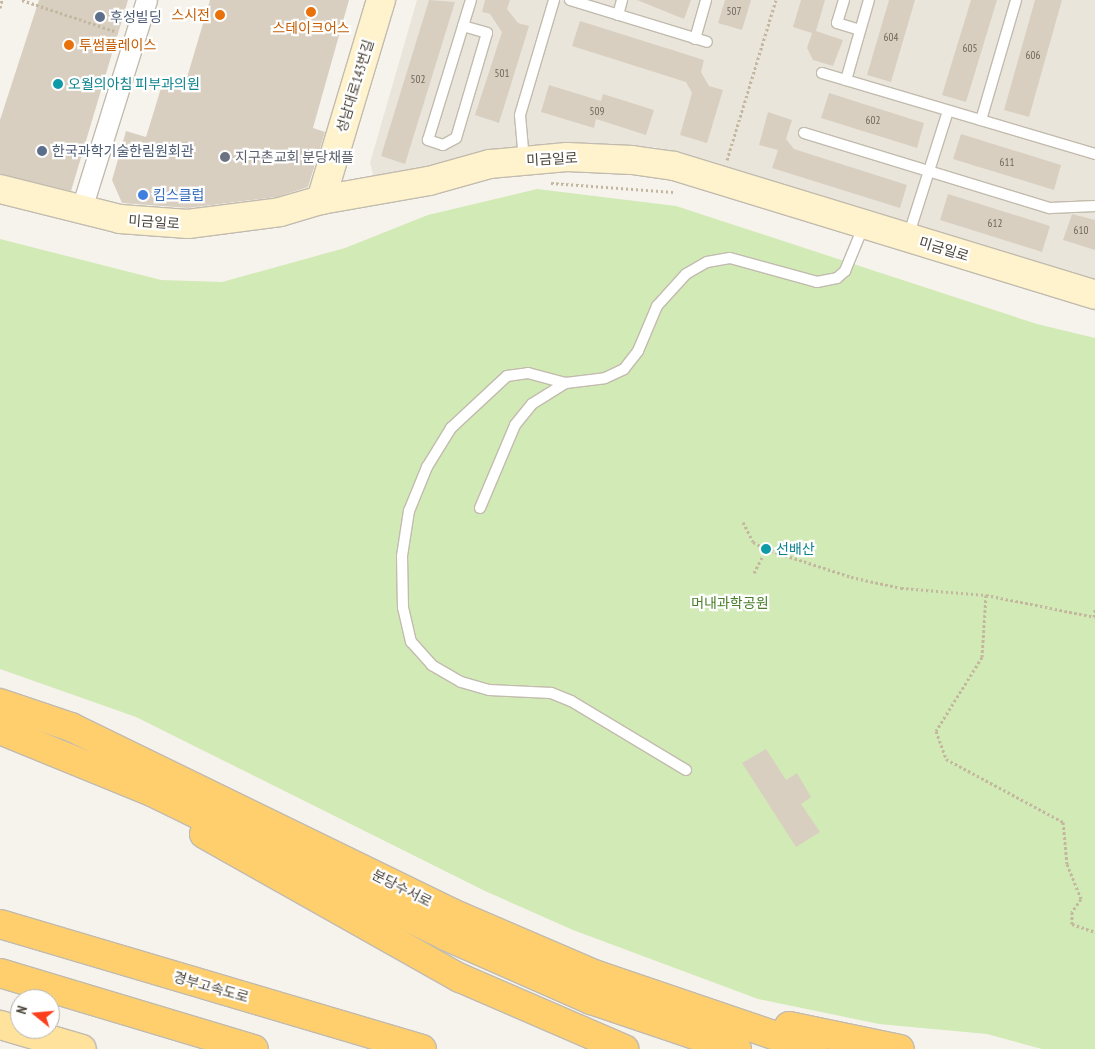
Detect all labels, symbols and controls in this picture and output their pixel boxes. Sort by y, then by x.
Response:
house number: 507 [727,4,741,18]
marker: 스테이크어스 [305,6,317,18]
place label: 스시전 [171,7,210,23]
place label: 후성빌딩 [110,9,162,25]
marker: 스시전 [214,9,226,21]
marker: 후성빌딩 [94,11,106,23]
place label: 스테이크어스 [272,20,350,36]
house number: 604 [884,30,898,44]
place label: 투썸플레이스 [79,37,156,53]
street label: 성남대로143번길 [333,38,377,134]
marker: 투썸플레이스 [63,39,75,51]
house number: 605 [963,41,977,55]
house number: 606 [1026,48,1040,62]
house number: 501 [495,66,509,80]
house number: 502 [411,72,425,86]
place label: 오월의아침 피부과의원 [68,76,200,92]
marker: 오월의아침 피부과의원 [52,78,64,90]
house number: 509 [590,104,604,118]
house number: 602 [866,113,880,127]
place label: 한국과학기술한림원회관 [52,143,194,159]
marker: 한국과학기술한림원회관 [36,145,48,157]
place label: 지구촌교회 분당채플 [235,149,354,165]
street label: 미금일로 [526,149,578,169]
marker: 지구촌교회 분당채플 [219,151,231,163]
house number: 611 [1000,155,1014,169]
place label: 킴스클럽 [153,187,205,203]
marker: 킴스클럽 [137,189,149,201]
street label: 미금일로 [128,212,180,232]
house number: 612 [988,216,1002,230]
house number: 610 [1074,223,1088,237]
street label: 미금일로 [917,233,971,265]
place label: 선배산 [776,541,815,557]
marker: 선배산 [760,543,772,555]
park label: 머내과학공원 [691,595,769,611]
street label: 분당수서로 [369,866,435,910]
street label: 경부고속도로 [172,968,250,1006]
north arrow [10,989,60,1039]
text: N [12,1004,31,1016]

